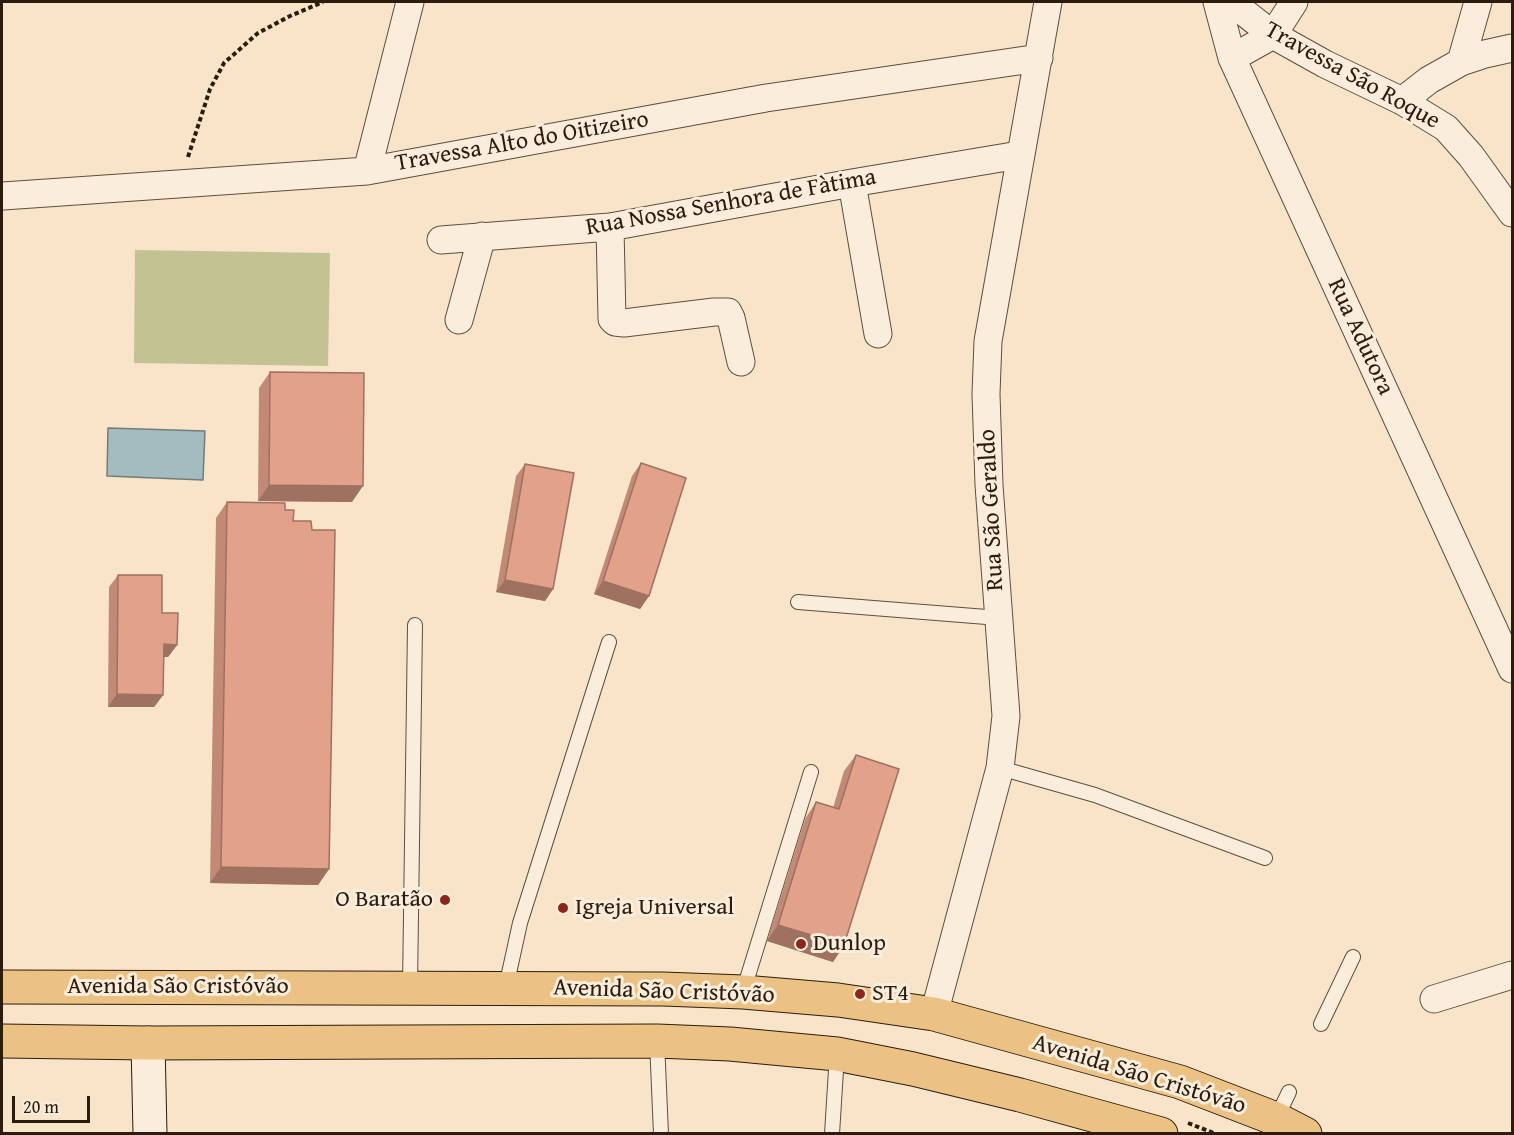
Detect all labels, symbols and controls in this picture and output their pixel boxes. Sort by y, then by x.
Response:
street label: Travessa São Roque [1259,16,1445,136]
street label: Travessa Alto do Oitizeiro [393,106,651,178]
street label: Rua Nossa Senhora de Fàtima [584,163,878,243]
street label: Rua Adutora [1320,274,1400,400]
street label: Rua São Geraldo [973,428,1011,592]
place label: O Baratão [335,886,433,914]
marker: O Baratão [438,893,452,907]
place label: Igreja Universal [575,894,734,922]
marker: Igreja Universal [556,901,570,915]
place label: Dunlop [813,930,886,958]
marker: Dunlop [794,937,808,951]
street label: Avenida São Cristóvão [67,973,289,1001]
street label: Avenida São Cristóvão [553,974,775,1010]
place label: ST4 [872,980,909,1008]
marker: ST4 [853,987,867,1001]
street label: Avenida São Cristóvão [1029,1029,1249,1121]
scale bar [15,1084,93,1122]
text: 20 m [23,1093,59,1120]

